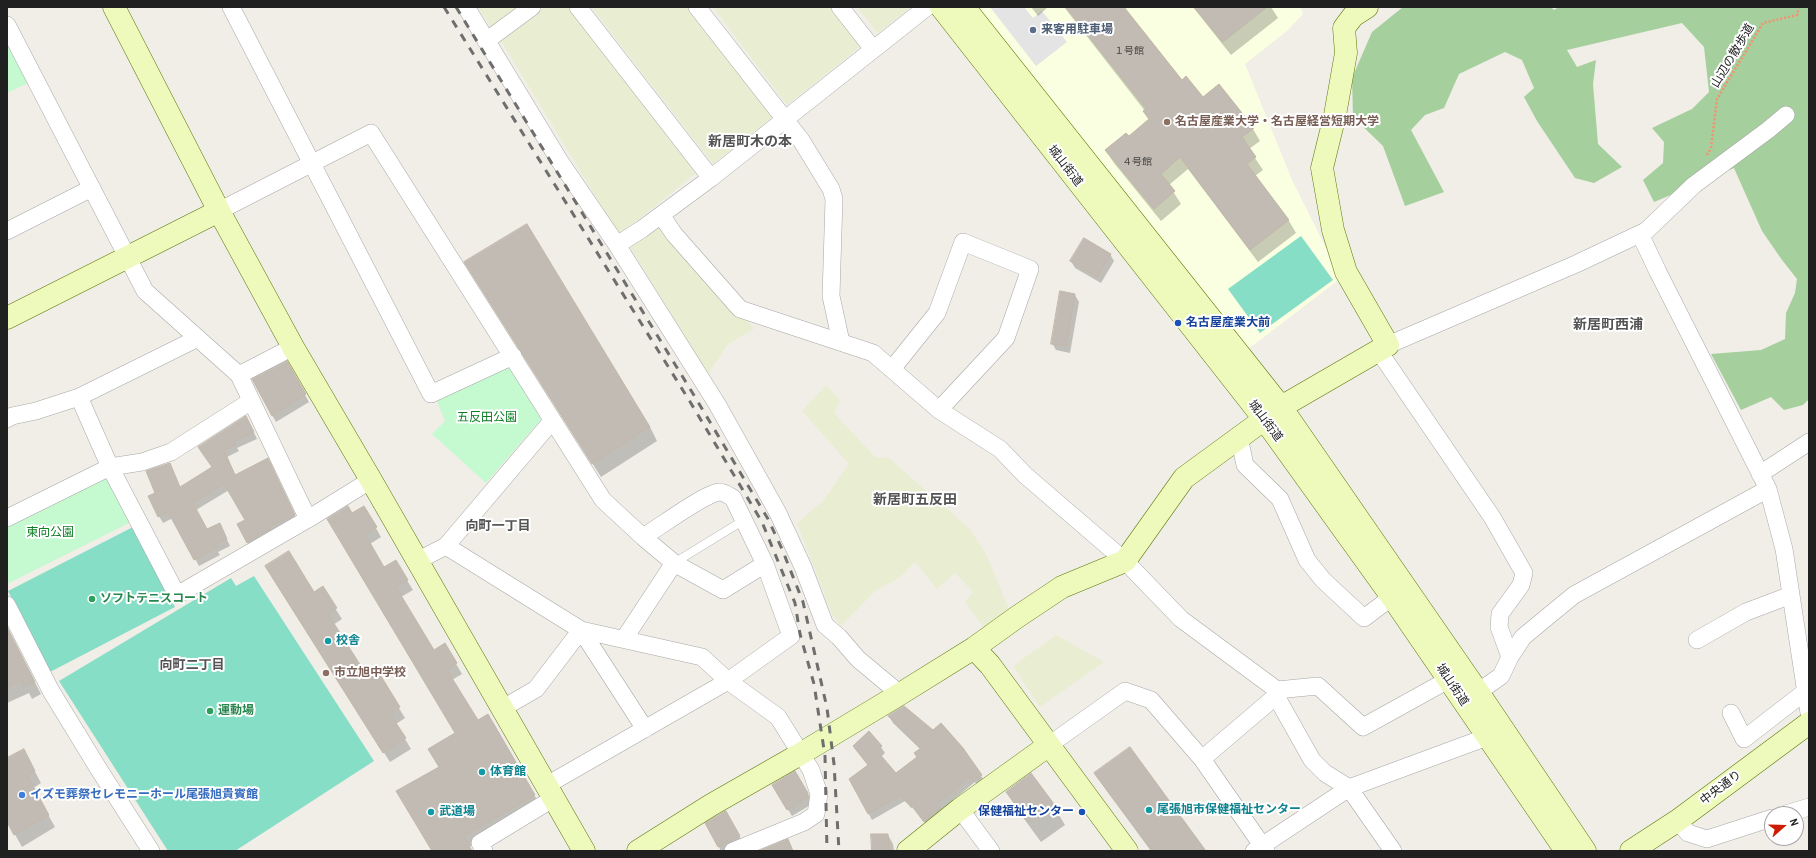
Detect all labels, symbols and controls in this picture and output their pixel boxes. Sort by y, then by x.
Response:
street label: 山辺の散歩道 [1708,21,1758,91]
place label: 来客用駐車場 [1041,23,1113,37]
marker: 来客用駐車場 [1028,25,1038,35]
house number: １号館 [1114,45,1144,57]
place label: 名古屋産業大学・名古屋経営短期大学 [1175,115,1379,129]
marker: 名古屋産業大学・名古屋経営短期大学 [1162,117,1172,127]
district label: 新居町木の本 [708,134,792,150]
street label: 城山街道 [1045,143,1085,189]
house number: ４号館 [1122,156,1152,168]
place label: 名古屋産業大前 [1186,316,1270,330]
district label: 新居町西浦 [1573,317,1643,333]
marker: 名古屋産業大前 [1173,318,1183,328]
street label: 城山街道 [1245,397,1285,445]
park label: 五反田公園 [457,411,517,425]
district label: 新居町五反田 [873,492,957,508]
district label: 向町一丁目 [466,519,530,535]
park label: 東向公園 [26,526,74,540]
place label: ソフトテニスコート [100,592,208,606]
marker: ソフトテニスコート [87,594,97,604]
place label: 校舎 [336,634,360,648]
marker: 校舎 [323,636,333,646]
district label: 向町二丁目 [160,658,224,674]
street label: 城山街道 [1433,661,1471,709]
place label: 市立旭中学校 [334,666,406,680]
marker: 市立旭中学校 [321,668,331,678]
place label: 運動場 [218,704,254,718]
marker: 運動場 [205,706,215,716]
place label: 体育館 [490,765,526,779]
marker: 体育館 [477,767,487,777]
street label: 中央通り [1697,768,1745,808]
place label: イズモ葬祭セレモニーホール尾張旭貴賓館 [30,788,258,802]
marker: イズモ葬祭セレモニーホール尾張旭貴賓館 [17,790,27,800]
place label: 尾張旭市保健福祉センター [1157,803,1301,817]
place label: 武道場 [439,805,475,819]
place label: 保健福祉センター [978,805,1074,819]
marker: 尾張旭市保健福祉センター [1144,805,1154,815]
north arrow [1764,806,1804,846]
marker: 武道場 [426,807,436,817]
marker: 保健福祉センター [1077,807,1087,817]
text: N [1787,817,1802,828]

